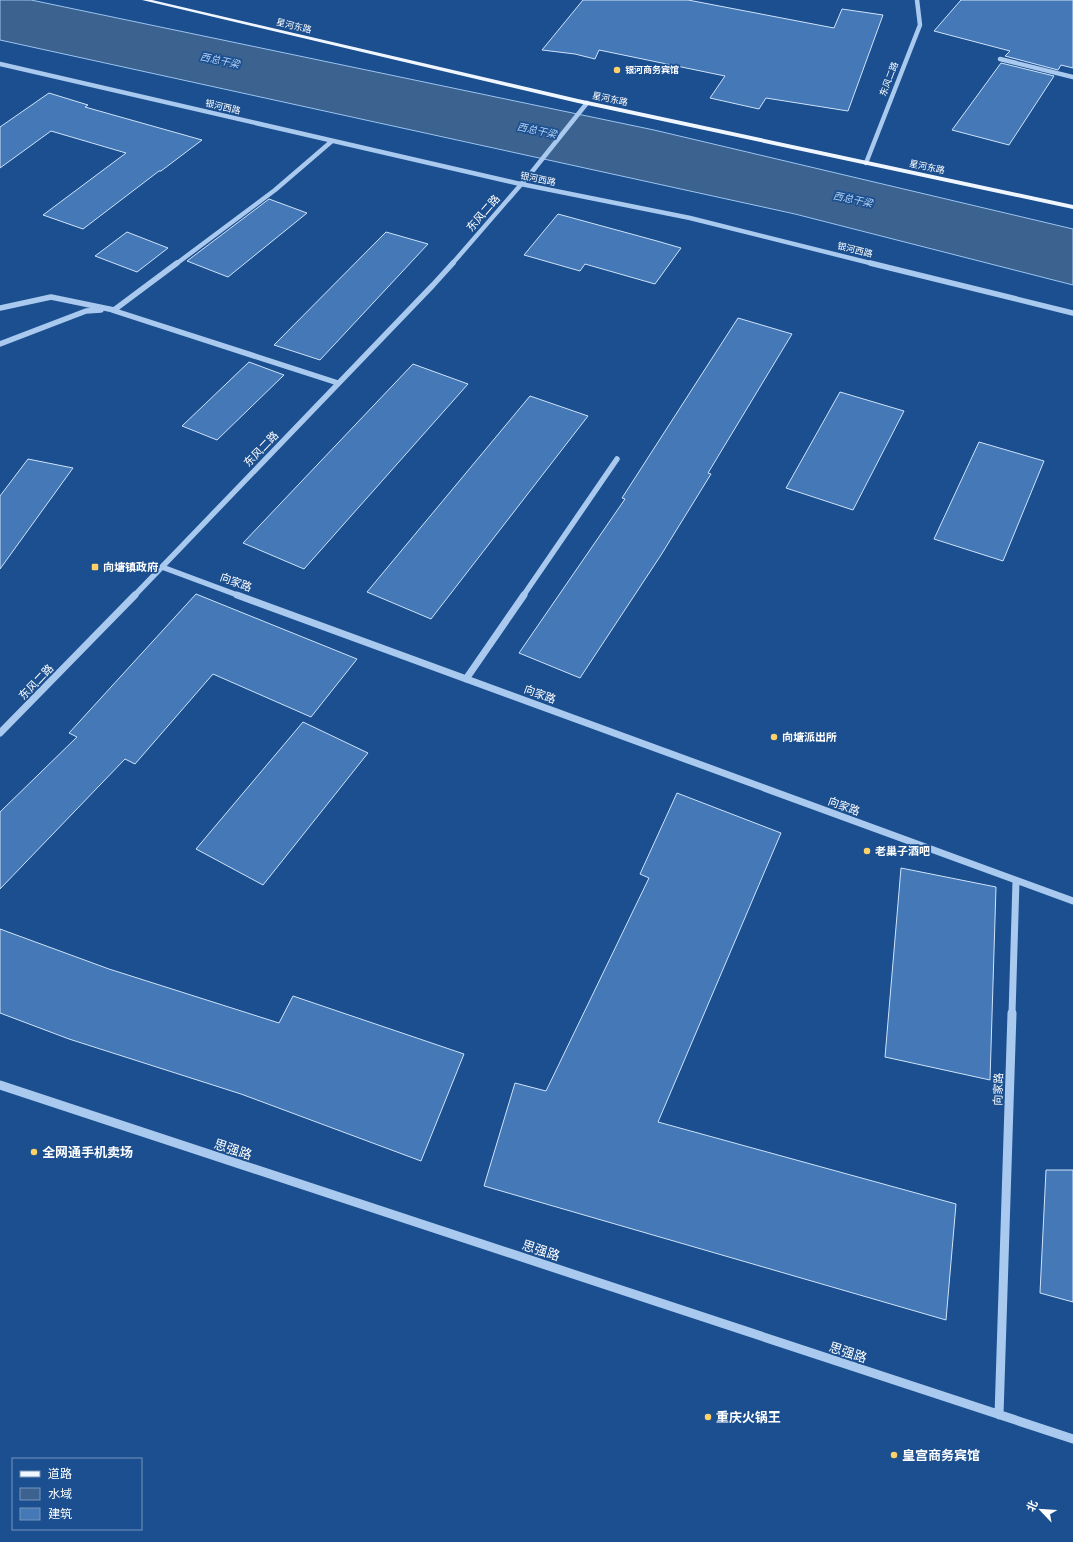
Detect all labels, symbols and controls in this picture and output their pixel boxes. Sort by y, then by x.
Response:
street label: 星河东路 [275,17,313,35]
water label: 西总干梁 [199,51,242,70]
street label: 东风二路 [878,60,900,98]
marker: 银河商务宾馆 [612,65,622,75]
place label: 银河商务宾馆 [625,65,679,75]
street label: 星河东路 [591,90,629,108]
street label: 银河西路 [204,98,242,116]
water label: 西总干梁 [516,121,559,140]
street label: 星河东路 [908,158,946,176]
street label: 银河西路 [519,170,557,188]
water label: 西总干梁 [832,190,875,209]
street label: 东风二路 [464,192,502,234]
street label: 银河西路 [836,241,874,259]
street label: 东风二路 [241,429,281,469]
place label: 向塘镇政府 [103,561,158,573]
marker: 向塘镇政府 [90,562,100,572]
street label: 向家路 [218,571,254,593]
street label: 东风二路 [16,662,56,702]
street label: 向家路 [522,683,558,705]
place label: 向塘派出所 [782,731,837,743]
marker: 向塘派出所 [769,732,779,742]
street label: 向家路 [826,795,862,817]
place label: 老巢子酒吧 [875,845,930,857]
marker: 老巢子酒吧 [862,846,872,856]
street label: 向家路 [991,1072,1005,1106]
street label: 思强路 [212,1136,254,1163]
place label: 全网通手机卖场 [42,1145,133,1160]
marker: 全网通手机卖场 [29,1147,39,1157]
street label: 思强路 [520,1237,562,1264]
street label: 思强路 [827,1339,869,1366]
place label: 重庆火锅王 [716,1410,781,1425]
marker: 重庆火锅王 [703,1412,713,1422]
place label: 皇宫商务宾馆 [902,1448,980,1463]
marker: 皇宫商务宾馆 [889,1450,899,1460]
legend [12,1458,142,1530]
text: 道路 [48,1467,72,1481]
text: 水域 [48,1487,72,1501]
north arrow [1021,1490,1061,1530]
text: 北 [1024,1498,1040,1513]
text: 建筑 [48,1507,72,1521]

